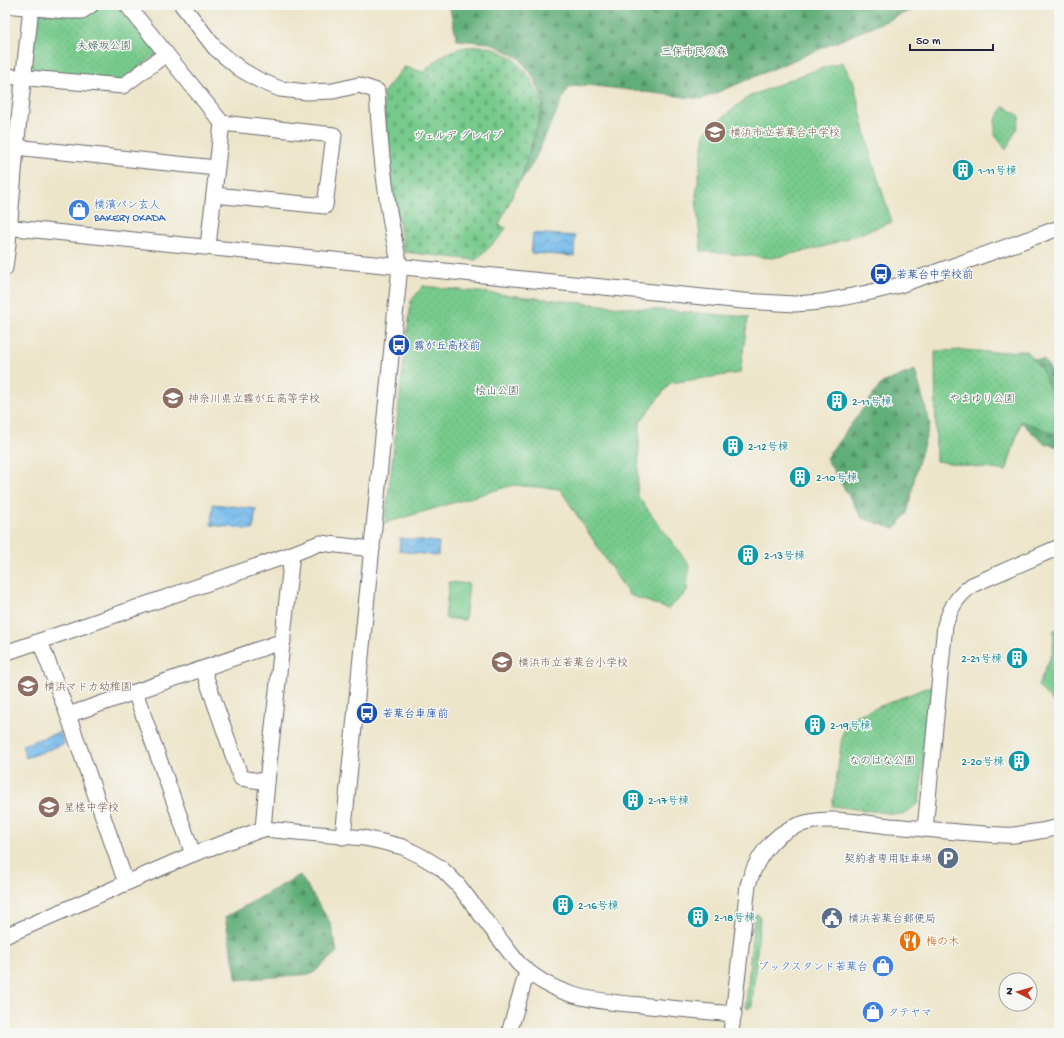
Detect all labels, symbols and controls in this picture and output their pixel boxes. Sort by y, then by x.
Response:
scale bar [910,26,993,52]
text: 50 m [916,35,941,49]
park label: 夫婦坂公園 [77,40,132,53]
park label: 三保市民の森 [661,46,727,59]
school or university icon: 横浜市立若葉台中学校 [702,119,728,145]
place label: 横浜市立若葉台中学校 [730,127,840,140]
park label: ヴェルデ グレイブ [413,130,503,143]
building icon: 1-11号棟 [950,157,976,183]
place label: 1-11号棟 [977,165,1017,178]
shop icon: 横濱パン玄人 BAKERY OKADA [66,197,92,223]
place label: 横濱パン玄人 BAKERY OKADA [93,199,166,225]
bus stop icon: 若葉台中学校前 [868,261,894,287]
place label: 若葉台中学校前 [896,269,973,282]
bus stop icon: 霧が丘高校前 [386,332,412,358]
place label: 霧が丘高校前 [414,340,480,353]
school or university icon: 神奈川県立霧が丘高等学校 [160,385,186,411]
park label: 桧山公園 [475,385,519,398]
building icon: 2-11号棟 [824,388,850,414]
place label: 神奈川県立霧が丘高等学校 [188,393,320,406]
park label: やまゆり公園 [949,393,1015,406]
place label: 2-11号棟 [852,396,892,409]
building icon: 2-12号棟 [720,433,746,459]
place label: 2-12号棟 [748,441,789,454]
building icon: 2-10号棟 [787,464,813,490]
place label: 2-10号棟 [816,472,858,485]
building icon: 2-13号棟 [735,542,761,568]
place label: 2-13号棟 [764,550,805,563]
building icon: 2-21号棟 [1004,645,1030,671]
school or university icon: 横浜市立若葉台小学校 [489,649,515,675]
place label: 2-21号棟 [961,653,1002,666]
place label: 横浜市立若葉台小学校 [518,657,628,670]
school or university icon: 横浜マドカ幼稚園 [15,673,41,699]
place label: 横浜マドカ幼稚園 [44,681,132,694]
bus stop icon: 若葉台車庫前 [354,700,380,726]
place label: 若葉台車庫前 [382,708,448,721]
building icon: 2-19号棟 [802,712,828,738]
place label: 2-19号棟 [830,720,871,733]
building icon: 2-20号棟 [1006,748,1032,774]
park label: なのはな公園 [849,755,915,768]
place label: 2-20号棟 [962,756,1004,769]
building icon: 2-17号棟 [620,787,646,813]
school or university icon: 星槎中学校 [36,794,62,820]
place label: 2-17号棟 [648,795,689,808]
place label: 星槎中学校 [64,802,119,815]
parking icon: 契約者専用駐車場 [935,845,961,871]
place label: 契約者専用駐車場 [844,853,932,866]
building icon: 2-16号棟 [550,892,576,918]
place label: 2-16号棟 [578,900,619,913]
building icon: 2-18号棟 [685,904,711,930]
public building icon: 横浜若葉台郵便局 [819,905,845,931]
place label: 2-18号棟 [714,912,755,925]
place label: 横浜若葉台郵便局 [848,913,936,926]
restaurant icon: 梅の木 [897,928,923,954]
place label: 梅の木 [926,936,959,949]
shop icon: ブックスタンド若葉台 [870,953,896,979]
place label: ブックスタンド若葉台 [758,961,868,974]
north arrow [998,972,1038,1012]
text: N [1004,987,1016,995]
shop icon: タテヤマ [860,999,886,1025]
place label: タテヤマ [888,1008,932,1020]

